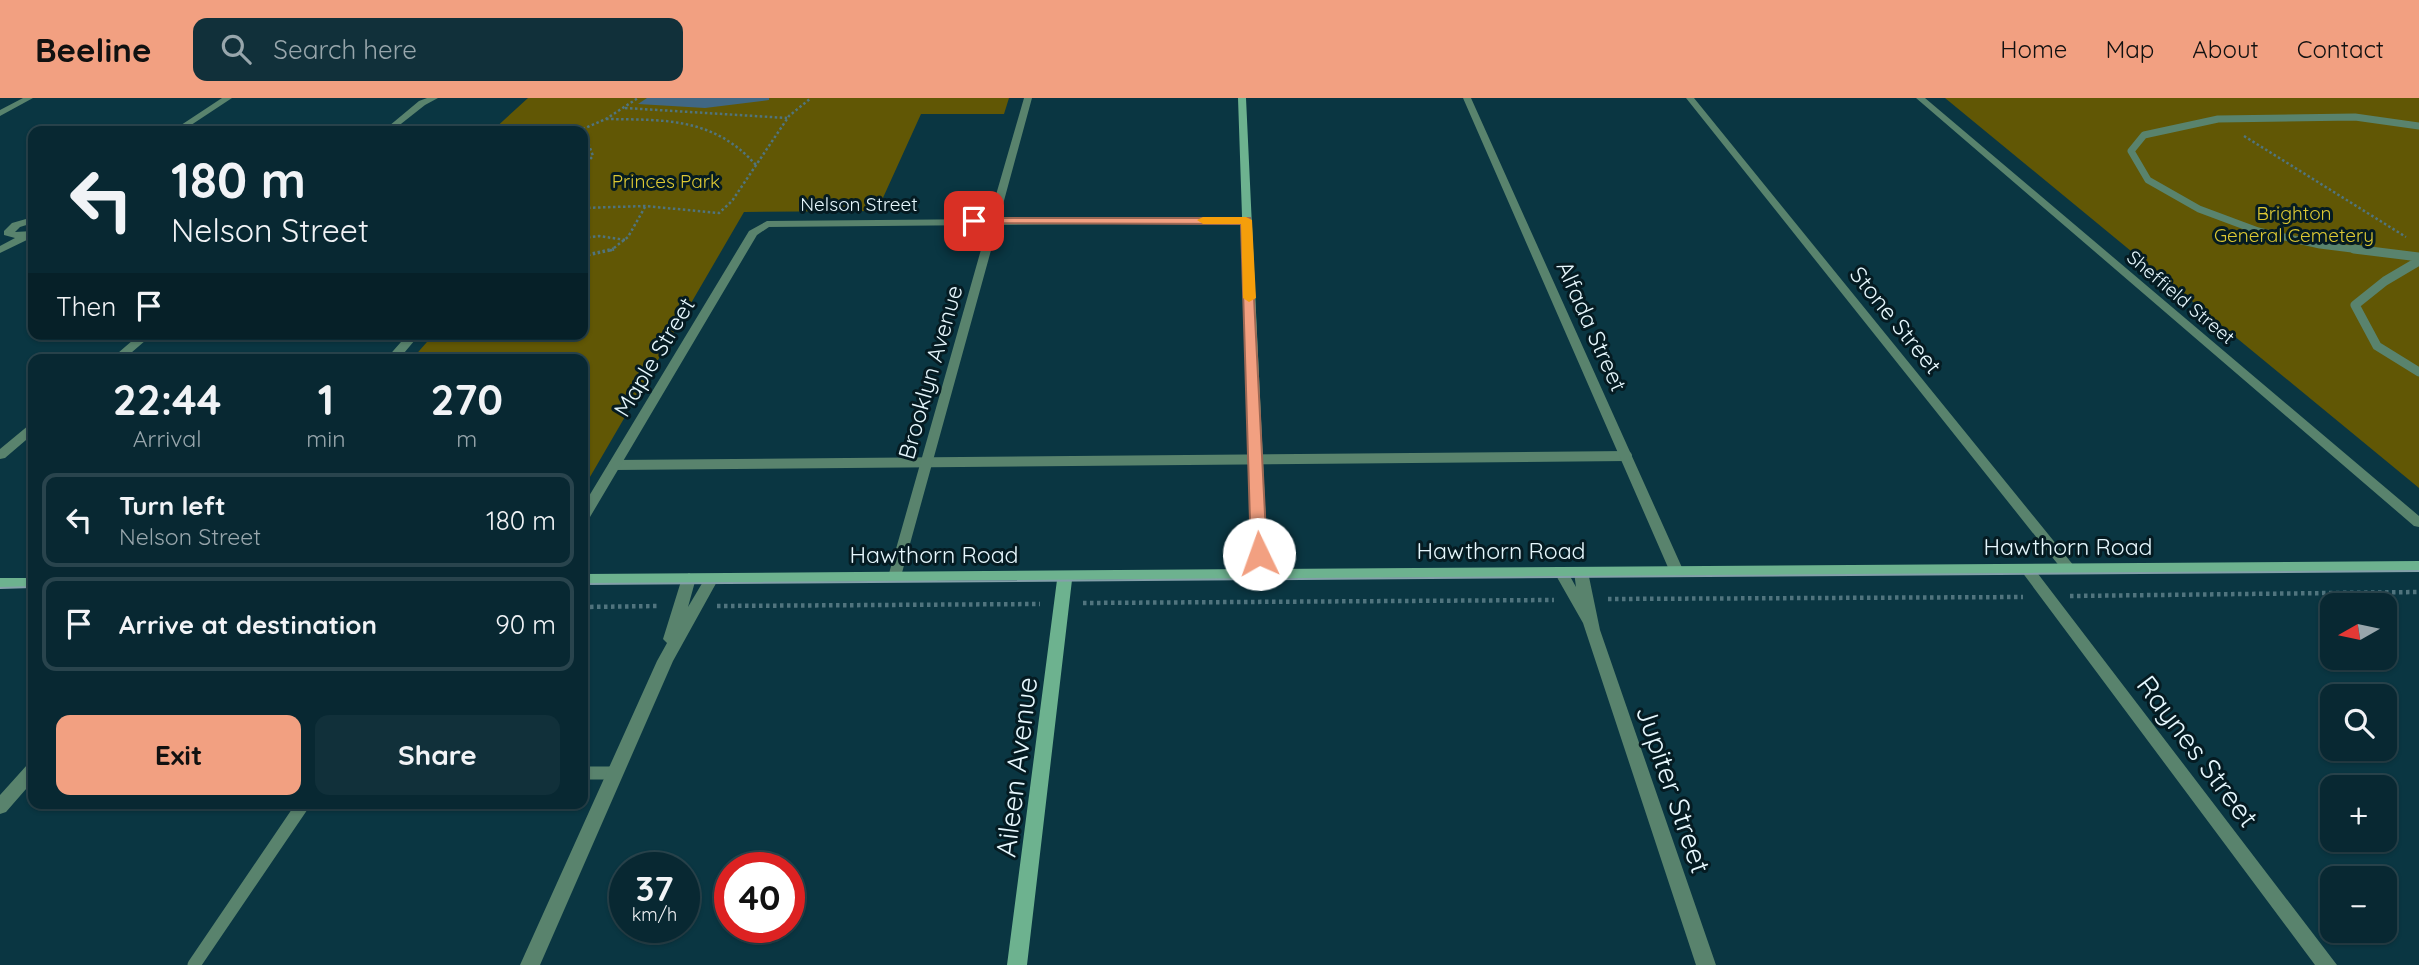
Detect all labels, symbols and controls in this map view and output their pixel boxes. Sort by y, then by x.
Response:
search box [193,18,683,81]
text: Beeline [35,29,151,70]
icon: search [217,30,255,68]
text: Search here [273,33,417,66]
text: Home [2000,34,2067,64]
text: Map [2105,34,2154,64]
text: About [2192,34,2259,64]
text: Contact [2297,34,2384,64]
text: 180 m [171,149,306,210]
icon: left [56,154,147,245]
park label: Princes Park [612,169,720,193]
pin [944,191,1004,251]
street label: Nelson Street [800,192,918,216]
park label: Brighton General Cemetery [2214,201,2374,247]
icon: arrive [955,202,993,240]
text: Nelson Street [171,210,369,250]
street label: Sheffield Street [2122,245,2240,349]
street label: Alfada Street [1550,256,1634,396]
street label: Stone Street [1844,260,1948,380]
street label: Brooklyn Avenue [891,282,969,462]
icon: arrive [130,287,168,325]
text: Then [56,290,116,323]
street label: Maple Street [607,292,701,422]
text: 22:44 [113,373,222,426]
text: 1 [318,373,334,426]
text: 270 [430,373,503,426]
text: Arrival [133,424,202,453]
text: min [306,424,346,453]
text: m [456,424,477,453]
text: Turn left [119,489,226,522]
icon: left [60,501,98,539]
text: 180 m [486,504,556,537]
position arrow [1222,517,1296,591]
text: Nelson Street [119,522,261,551]
street label: Hawthorn Road [1983,532,2153,561]
street label: Hawthorn Road [1416,536,1586,565]
street label: Hawthorn Road [849,540,1019,569]
north arrow [2320,593,2398,670]
map controls [2320,593,2397,943]
icon: arrive [60,605,98,643]
text: Arrive at destination [119,608,377,641]
text: 90 m [495,608,556,641]
street label: Raynes Street [2130,668,2266,834]
street label: Aileen Avenue [988,675,1044,859]
button: search [2320,684,2397,761]
street label: Jupiter Street [1629,701,1719,877]
button: Exit [56,715,301,795]
button: Share [315,715,560,795]
button: + [2320,775,2397,852]
speed limit sign: 40 [714,852,805,943]
text: 37 [635,866,674,910]
button: − [2320,866,2397,943]
text: km/h [632,903,677,926]

